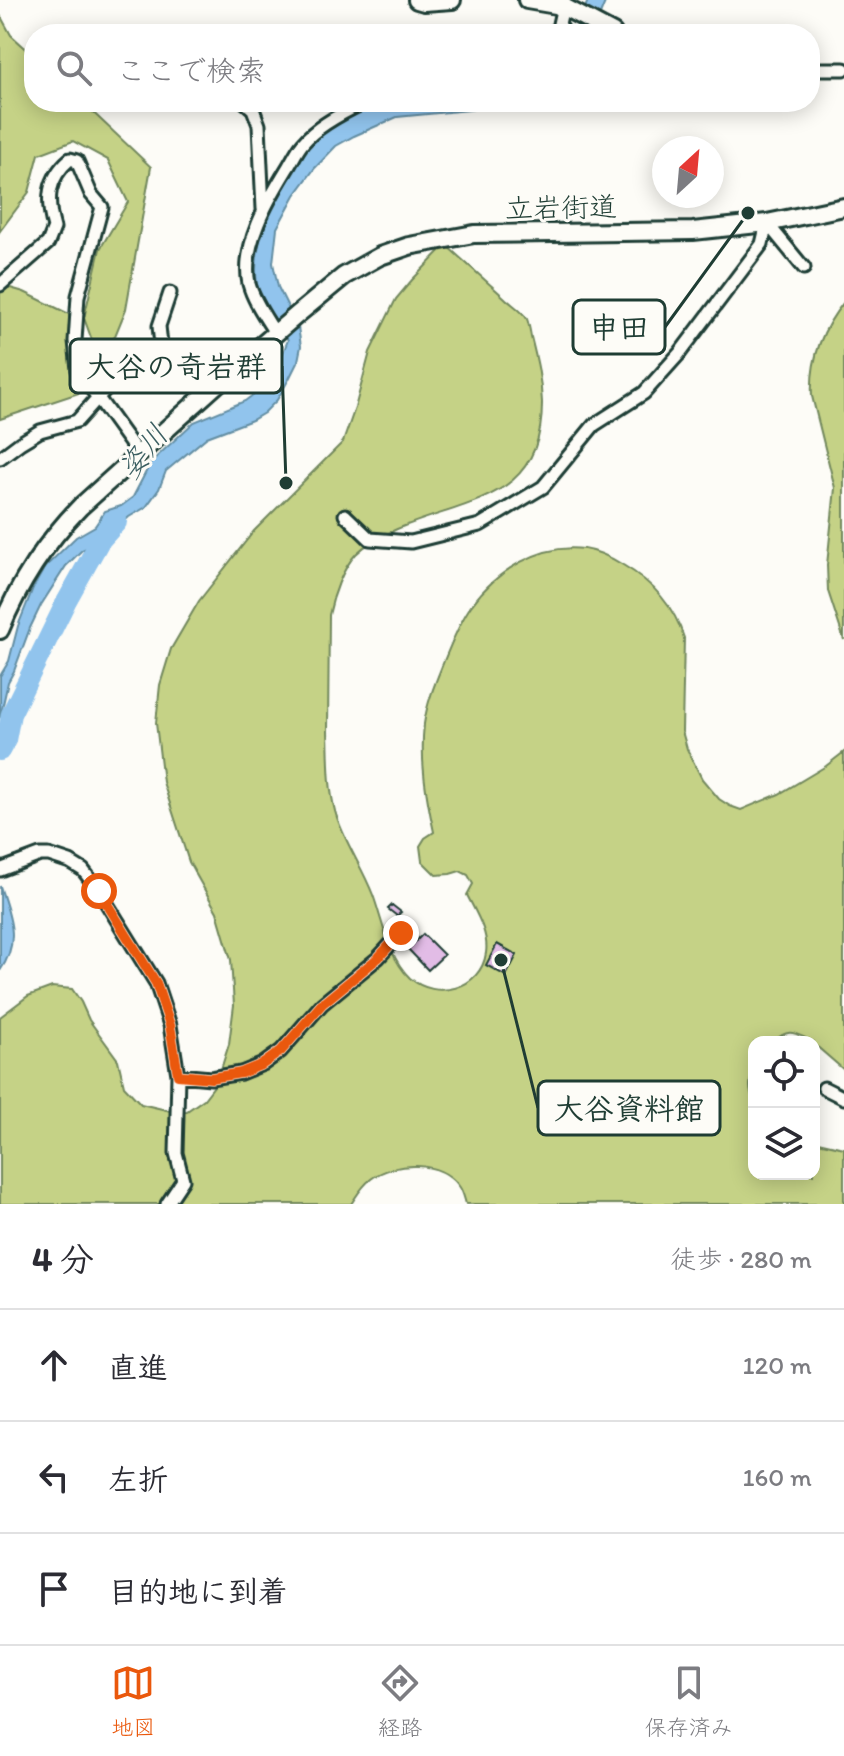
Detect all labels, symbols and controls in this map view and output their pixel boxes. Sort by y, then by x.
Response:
search box [24,24,820,112]
icon: search [52,46,96,90]
text: ここで検索 [116,52,266,89]
north arrow [652,136,724,208]
street label: 立岩街道 [505,189,617,225]
callout: 申田 [573,300,665,354]
text: 申田 [589,309,649,346]
callout: 大谷の奇岩群 [70,339,282,393]
text: 大谷の奇岩群 [86,348,266,385]
water label: 姿川 [110,417,176,487]
route start [81,873,117,909]
route end [383,915,419,951]
map controls [748,1036,820,1180]
button: locate [748,1036,820,1108]
callout: 大谷資料館 [538,1081,720,1135]
text: 大谷資料館 [554,1090,704,1127]
button: layers [748,1108,820,1180]
text: 4 分 [32,1239,94,1280]
text: 徒歩 · 280 m [670,1243,812,1275]
icon: ahead [32,1343,76,1387]
text: 直進 [108,1349,168,1386]
text: 120 m [743,1349,812,1381]
icon: left [32,1455,76,1499]
text: 左折 [108,1461,168,1498]
text: 160 m [742,1461,812,1493]
icon: arrive [32,1567,76,1611]
text: 目的地に到着 [108,1573,288,1610]
tab: 地図 [111,1661,155,1741]
tab: 経路 [378,1661,422,1741]
tab: 保存済み [645,1661,733,1741]

